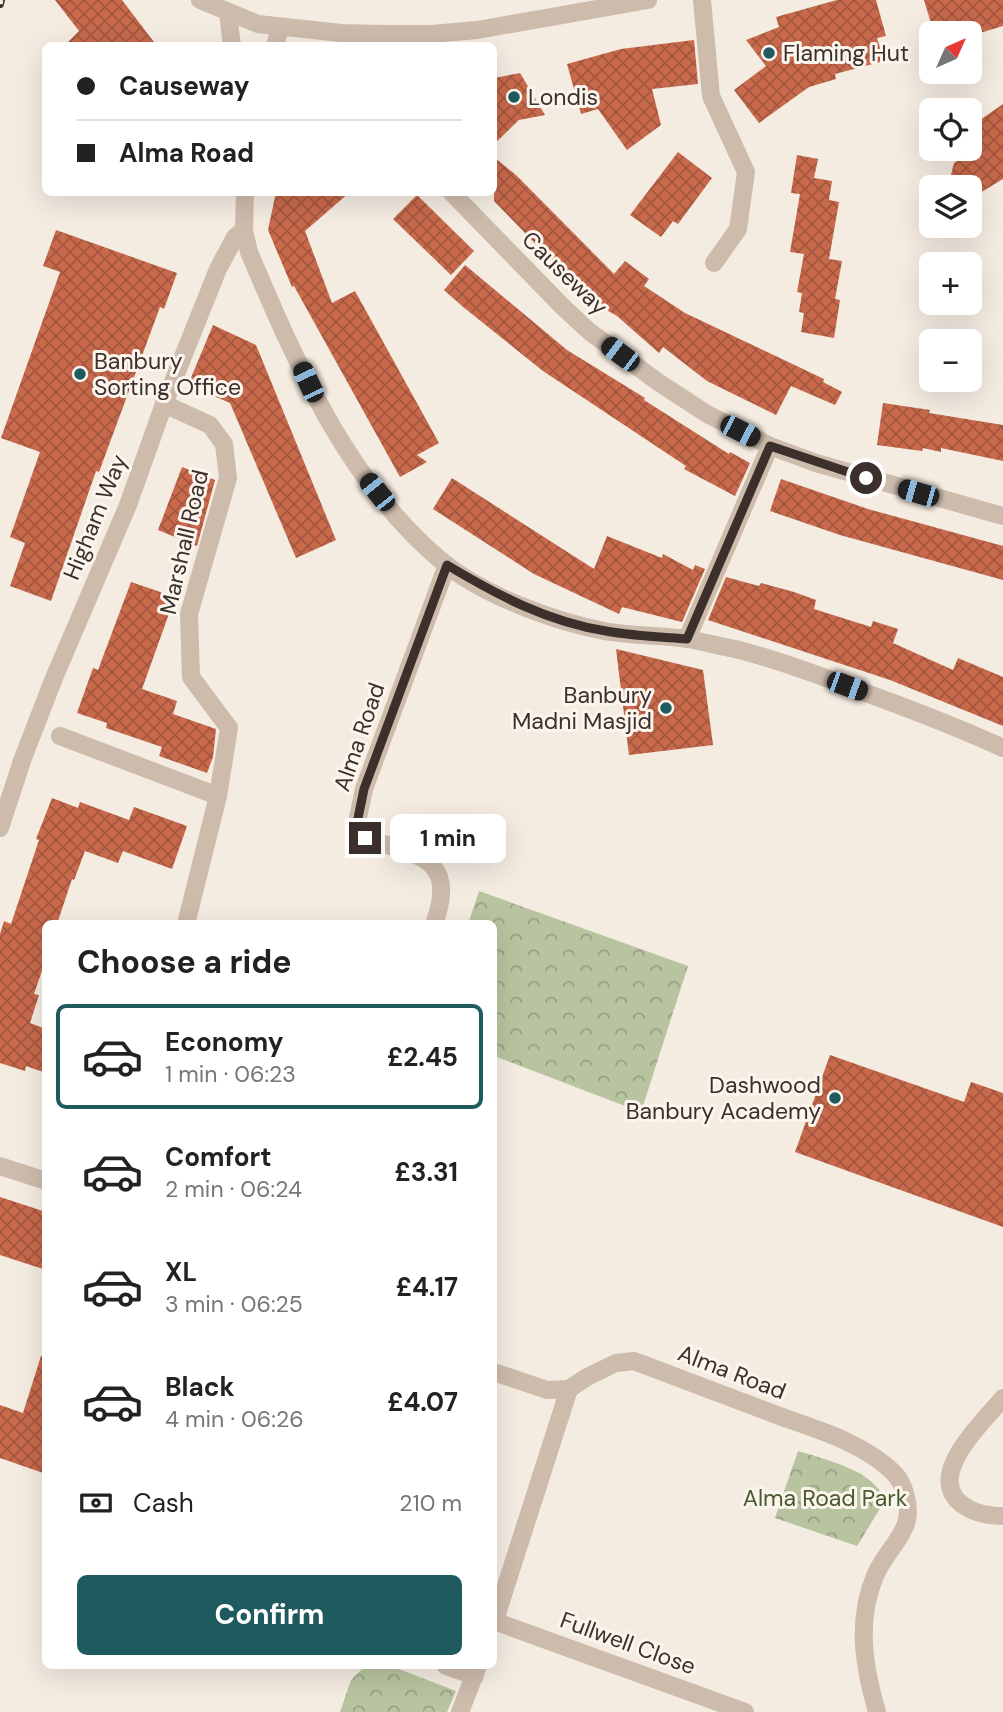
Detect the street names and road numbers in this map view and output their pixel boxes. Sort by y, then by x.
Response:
street label: Causeway [516,225,615,322]
street label: Higham Way [56,450,134,584]
street label: Marshall Road [153,467,215,617]
street label: Alma Road [326,679,392,795]
street label: Alma Road [674,1338,790,1406]
street label: Fullwell Close [556,1605,700,1681]

